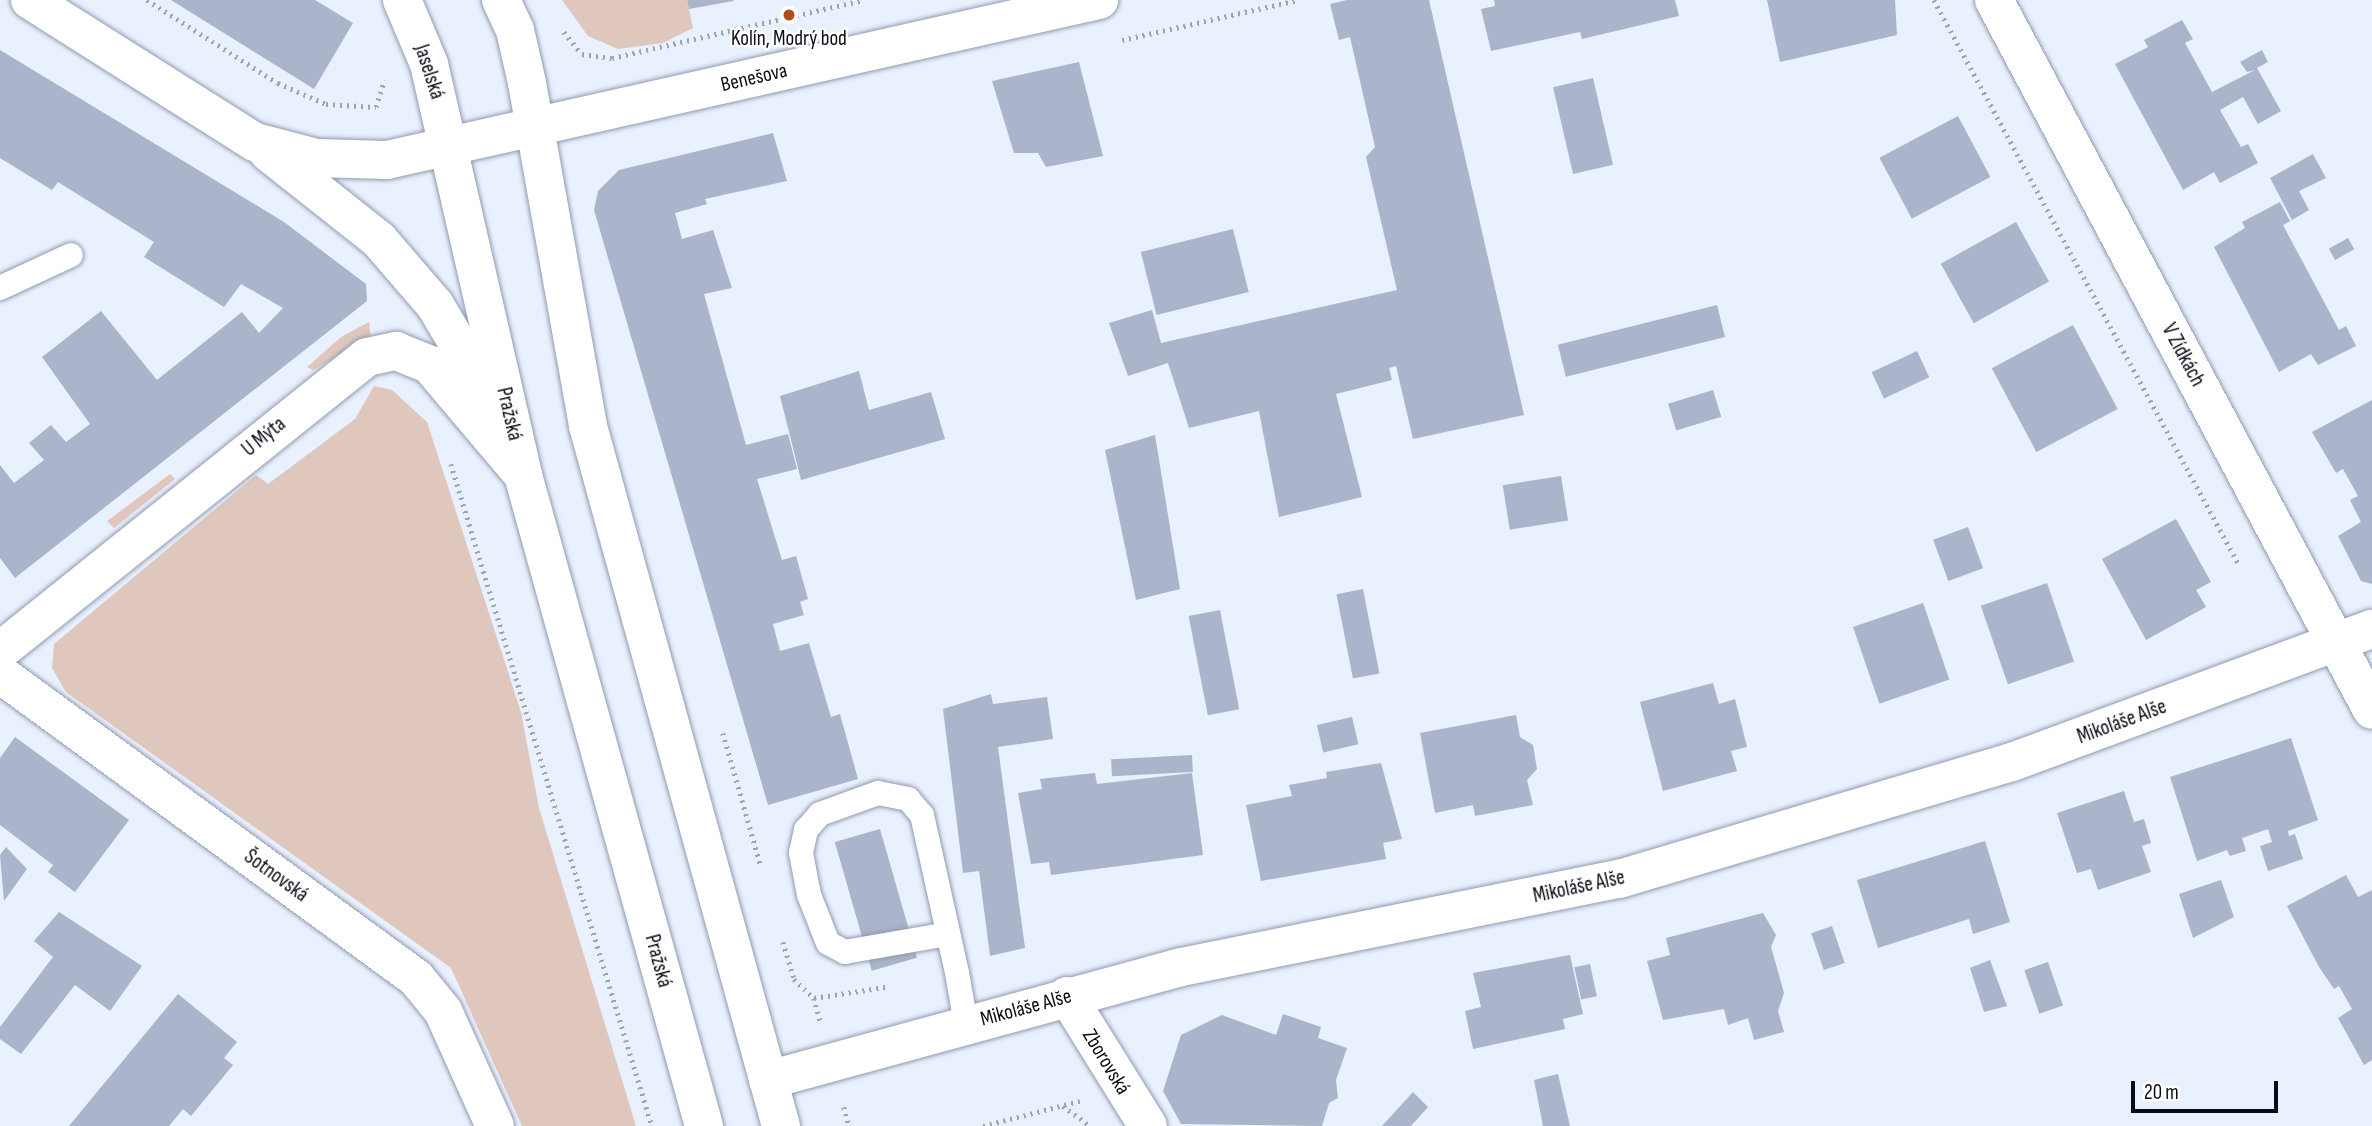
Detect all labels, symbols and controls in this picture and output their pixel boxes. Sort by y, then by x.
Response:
marker: Kolín, Modrý bod [781,7,797,23]
place label: Kolín, Modrý bod [731,26,847,52]
street label: Jaselská [408,42,450,102]
street label: Benešova [718,58,790,98]
street label: V Zídkách [2156,319,2210,391]
street label: Pražská [491,385,527,443]
street label: U Mýta [237,412,291,462]
street label: Mikoláše Alše [2074,694,2170,750]
street label: Šotnovská [239,844,313,908]
street label: Mikoláše Alše [1531,865,1627,909]
street label: Pražská [639,932,677,990]
street label: Mikoláše Alše [978,984,1074,1032]
street label: Zborovská [1077,1025,1135,1099]
scale bar [2134,1066,2281,1110]
text: 20 m [2144,1080,2179,1105]

